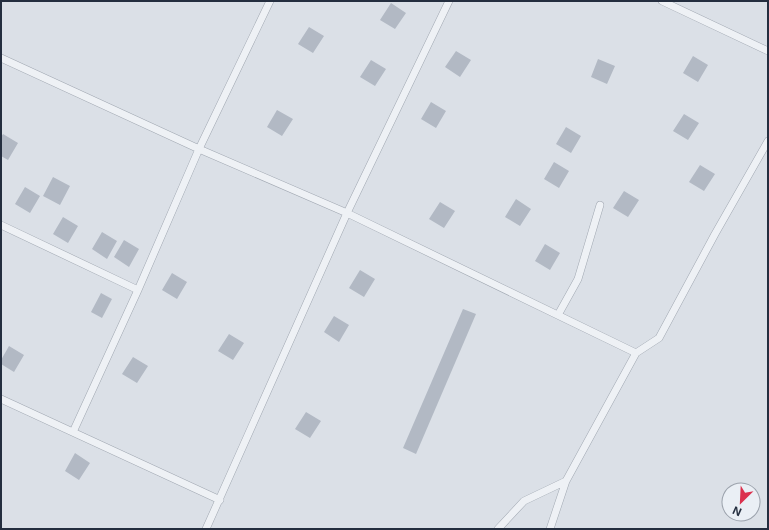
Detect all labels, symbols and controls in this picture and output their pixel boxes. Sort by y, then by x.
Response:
north arrow [721,482,761,522]
text: N [730,503,744,519]

